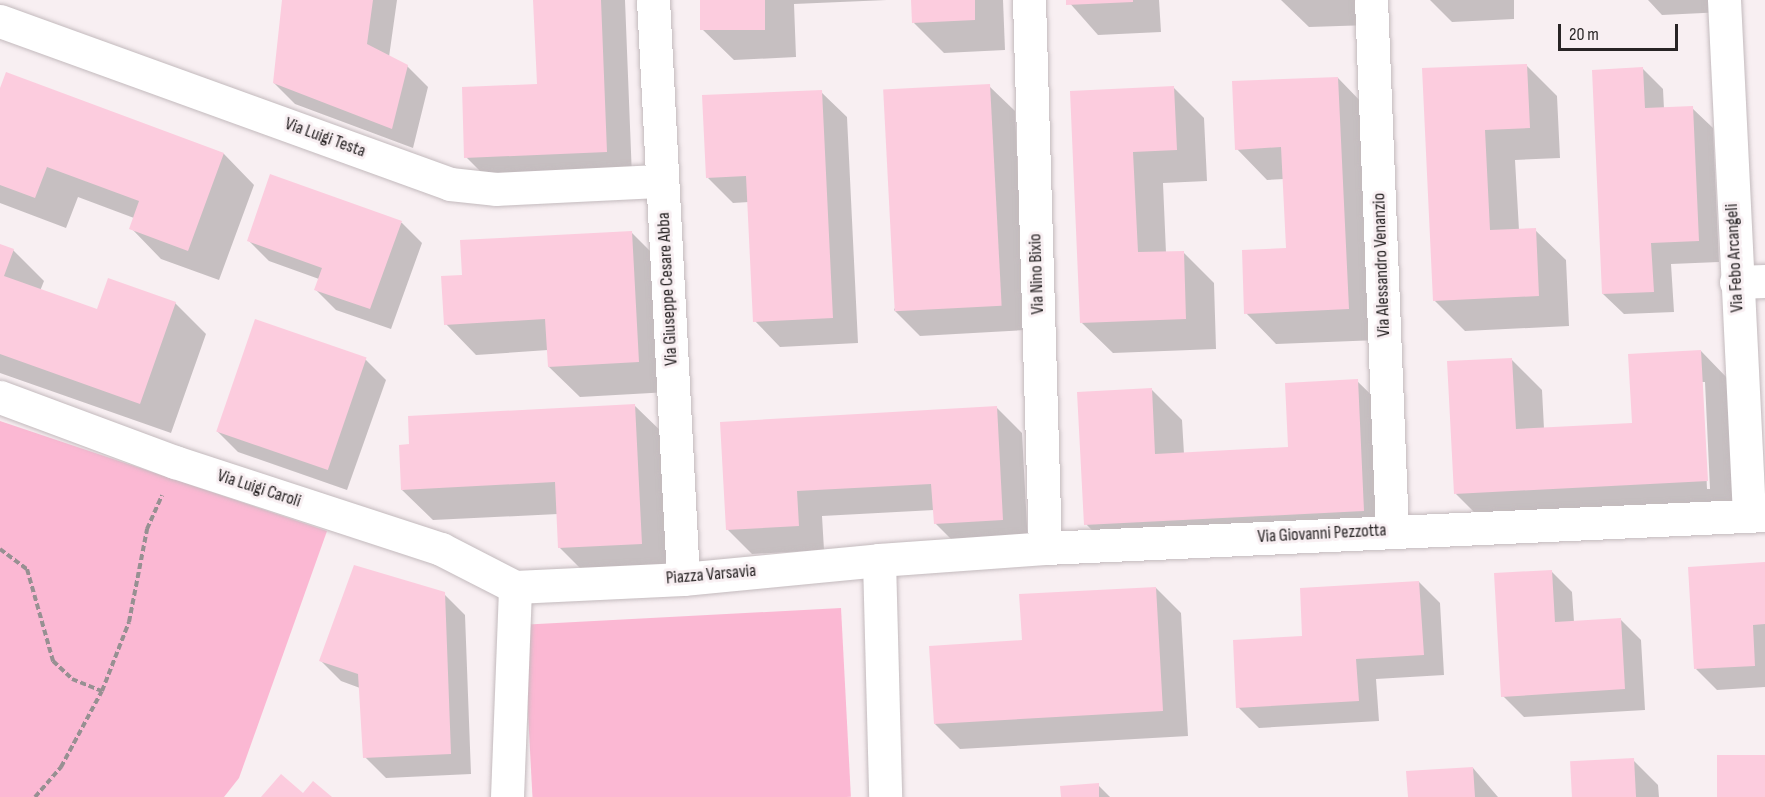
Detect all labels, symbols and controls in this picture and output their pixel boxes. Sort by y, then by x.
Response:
scale bar [1561,12,1681,50]
text: 20 m [1569,24,1599,45]
street label: Via Luigi Testa [282,113,368,163]
street label: Via Alessandro Venanzio [1369,193,1395,337]
street label: Via Febo Arcangeli [1721,203,1749,313]
street label: Via Giuseppe Cesare Abba [653,212,683,366]
street label: Via Nino Bixio [1025,233,1049,315]
street label: Via Luigi Caroli [214,465,304,513]
street label: Via Giovanni Pezzotta [1257,520,1387,548]
street label: Piazza Varsavia [665,560,757,590]

